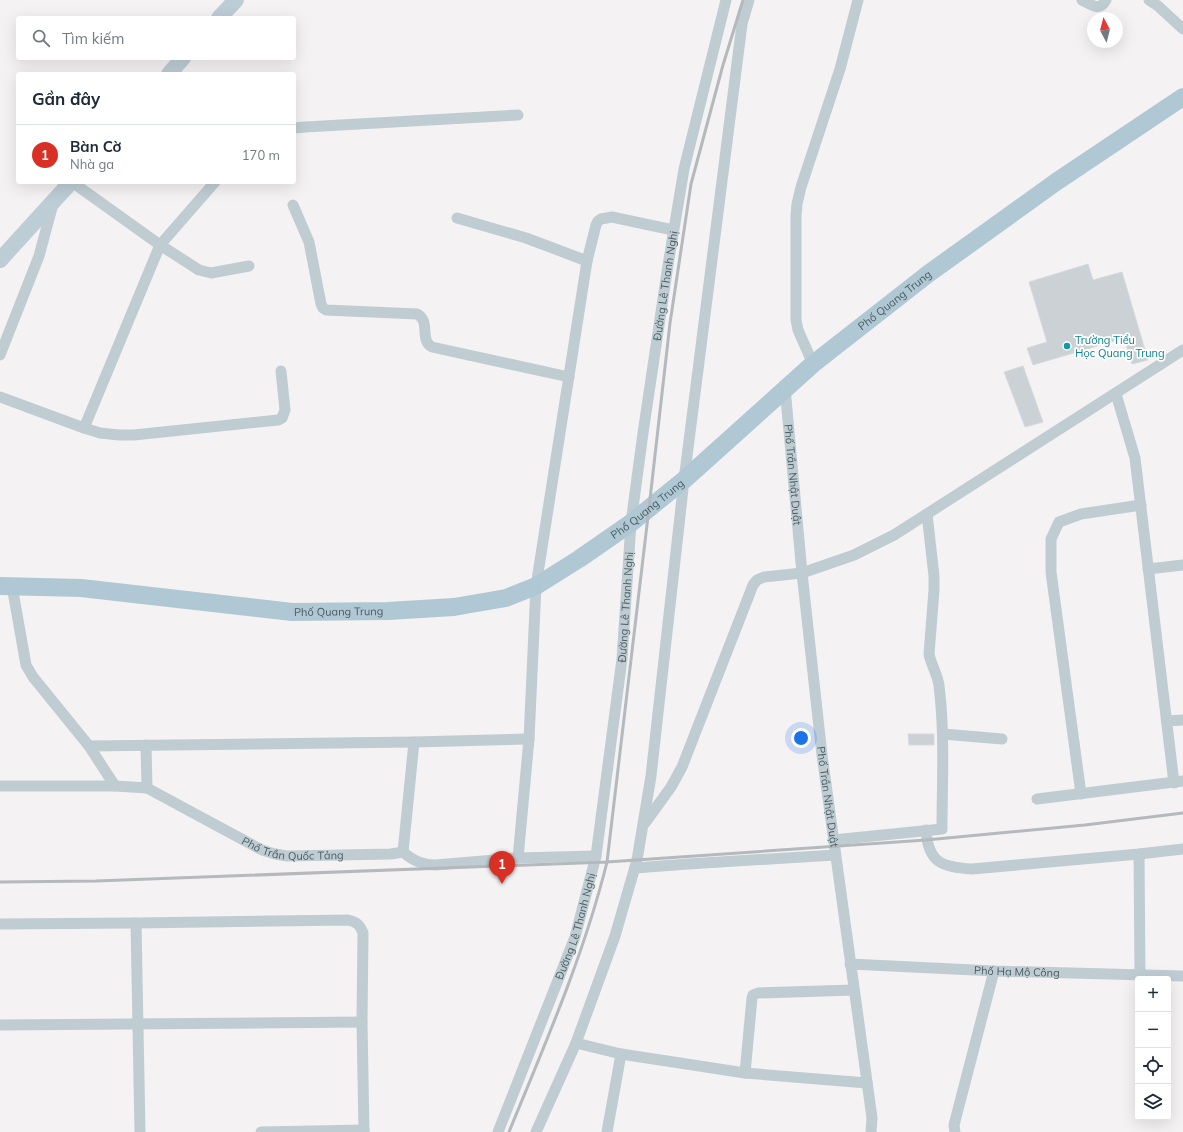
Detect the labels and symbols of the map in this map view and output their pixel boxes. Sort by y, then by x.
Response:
north arrow [1087,12,1123,48]
street label: Đường Lê Thanh Nghị [650,230,681,342]
street label: Phố Quang Trung [855,267,934,333]
place label: Trường Tiểu Học Quang Trung [1075,333,1165,360]
marker: Trường Tiểu Học Quang Trung [1062,341,1072,351]
street label: Phố Trần Nhật Duật [781,423,805,526]
street label: Phố Quang Trung [608,476,687,542]
street label: Đường Lê Thanh Nghị [615,551,636,663]
street label: Phố Quang Trung [294,604,383,619]
your location [791,728,811,748]
street label: Phố Trần Nhật Duật [814,746,842,848]
street label: Phố Trần Quốc Tảng [239,833,344,863]
pin: 1 [489,851,515,884]
street label: Đường Lê Thanh Nghị [552,871,598,982]
street label: Phố Hạ Mộ Công [974,963,1060,980]

